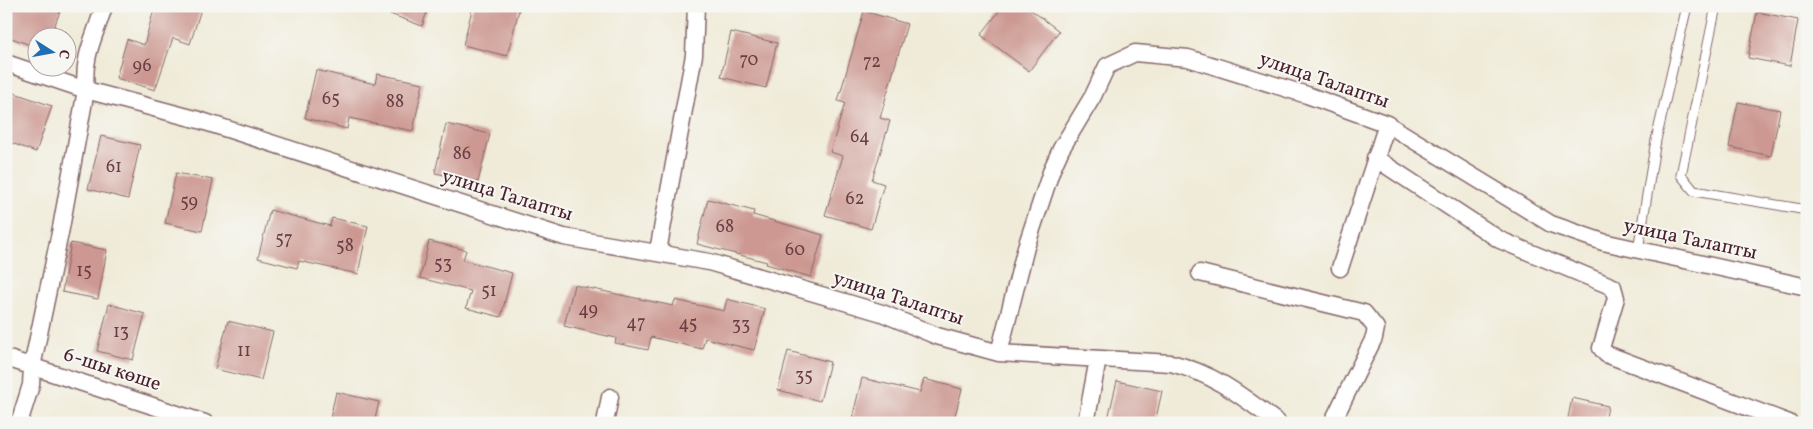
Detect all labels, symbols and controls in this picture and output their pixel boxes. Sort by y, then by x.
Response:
north arrow [28,28,78,78]
street label: улица Талапты [1255,46,1393,116]
text: С [53,48,73,60]
house number: 70 [740,48,759,73]
house number: 72 [863,50,881,75]
house number: 96 [132,54,152,79]
house number: 65 [322,87,340,112]
house number: 88 [386,90,404,115]
house number: 64 [850,125,870,150]
house number: 86 [453,142,471,167]
house number: 61 [106,155,122,180]
street label: улица Талапты [438,163,576,229]
house number: 62 [846,187,864,212]
house number: 59 [180,190,198,215]
street label: улица Талапты [1621,212,1759,268]
house number: 68 [716,215,734,240]
house number: 57 [275,227,293,252]
house number: 58 [336,234,354,259]
house number: 60 [785,238,805,263]
house number: 53 [434,252,452,277]
house number: 15 [76,259,92,284]
street label: улица Талапты [829,265,967,333]
house number: 51 [481,279,497,304]
house number: 49 [578,298,598,323]
house number: 47 [626,311,646,336]
house number: 45 [679,312,697,337]
house number: 33 [732,313,750,338]
house number: 13 [113,320,129,345]
house number: 11 [237,339,251,364]
street label: 6-шы көше [60,341,164,399]
house number: 35 [795,364,813,389]

